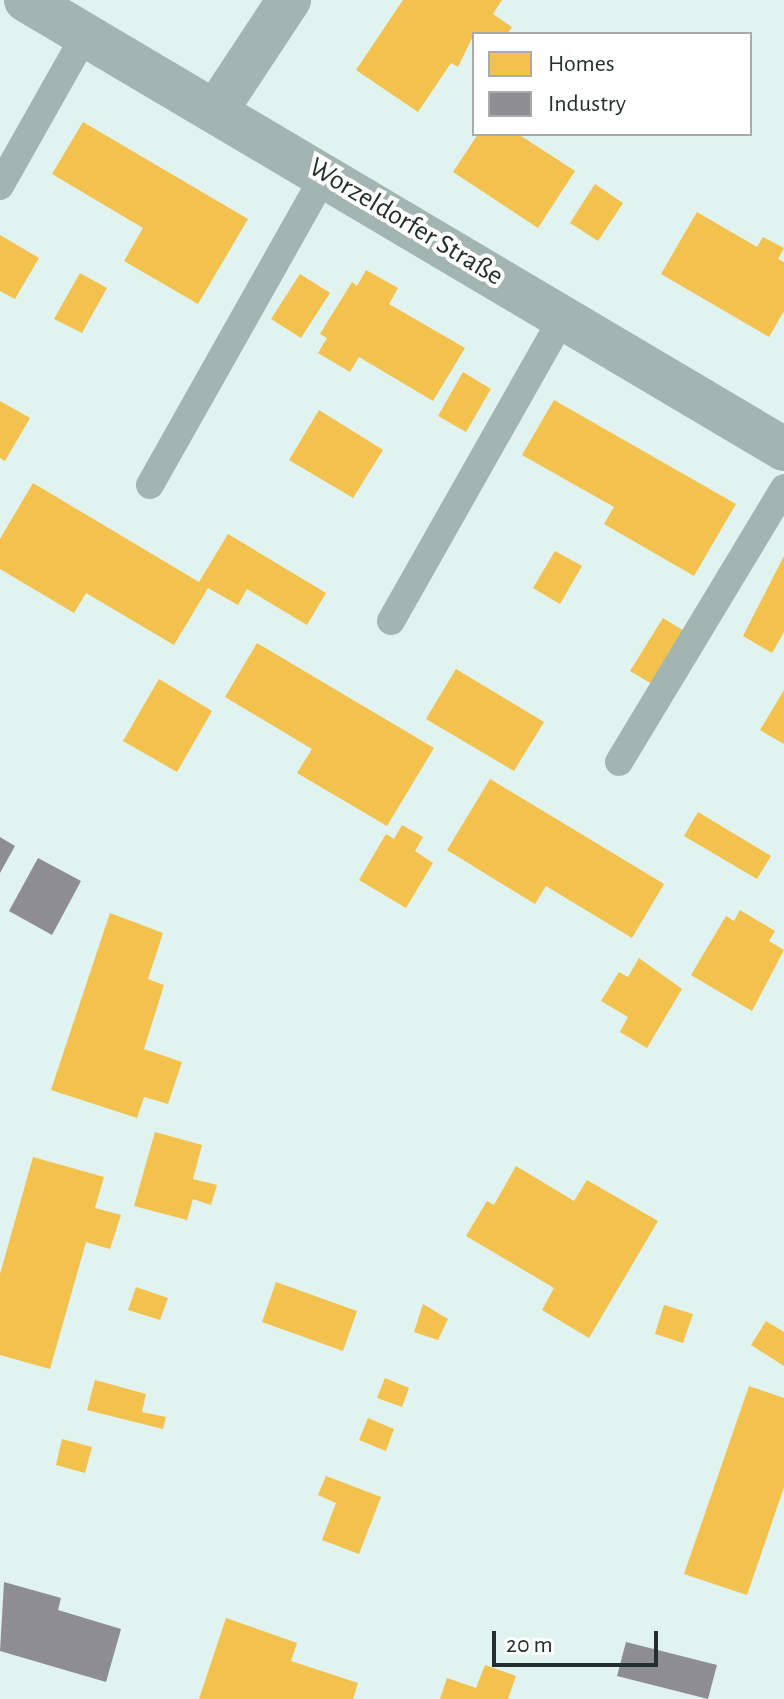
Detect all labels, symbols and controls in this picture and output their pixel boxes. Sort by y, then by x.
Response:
legend [472,32,752,136]
text: Homes [548,52,615,76]
text: Industry [548,92,626,116]
street label: Worzeldorfer Straße [303,151,509,293]
scale bar [496,1615,662,1665]
text: 20 m [506,1633,553,1657]

